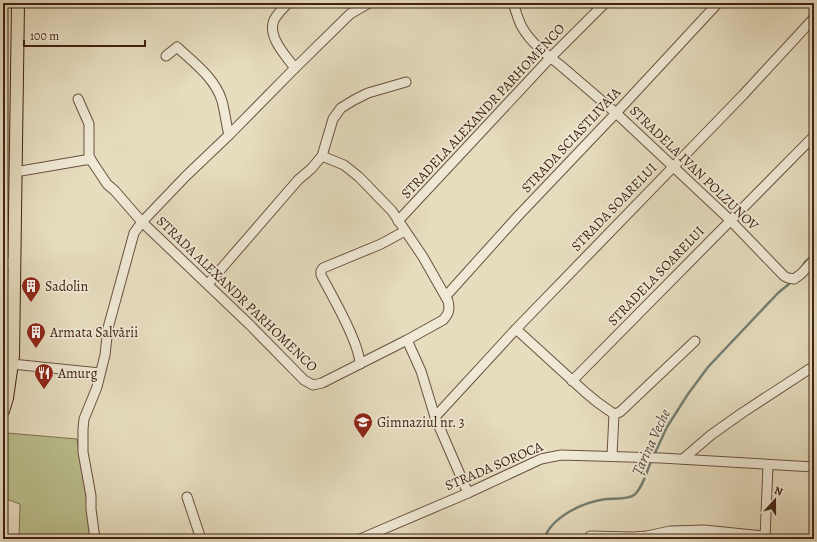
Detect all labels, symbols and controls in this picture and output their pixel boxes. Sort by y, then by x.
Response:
street label: STRADELA ALEXANDR PARHOMENCO [397,19,570,203]
scale bar [24,22,145,48]
text: 100 m [30,28,59,44]
street label: STRADA SCIASTLIVAIA [517,83,626,197]
street label: STRADELA IVAN POLZUNOV [625,101,763,235]
street label: STRADA SOARELUI [567,159,661,255]
street label: STRADA ALEXANDR PARHOMENCO [152,212,322,376]
street label: STRADELA SOARELUI [603,222,709,330]
building icon: Sadolin [20,275,42,303]
place label: Sadolin [45,277,89,296]
building icon: Armata Salvării [25,321,47,349]
place label: Armata Salvării [49,323,138,342]
restaurant icon: Amurg [33,362,55,390]
place label: Amurg [57,364,98,383]
water label: Țarina Veche [627,405,675,478]
school or university icon: Gimnaziul nr. 3 [352,411,374,439]
place label: Gimnaziul nr. 3 [377,413,465,432]
street label: STRADA SOROCA [442,436,547,495]
north arrow [755,480,795,520]
text: N [772,483,785,500]

